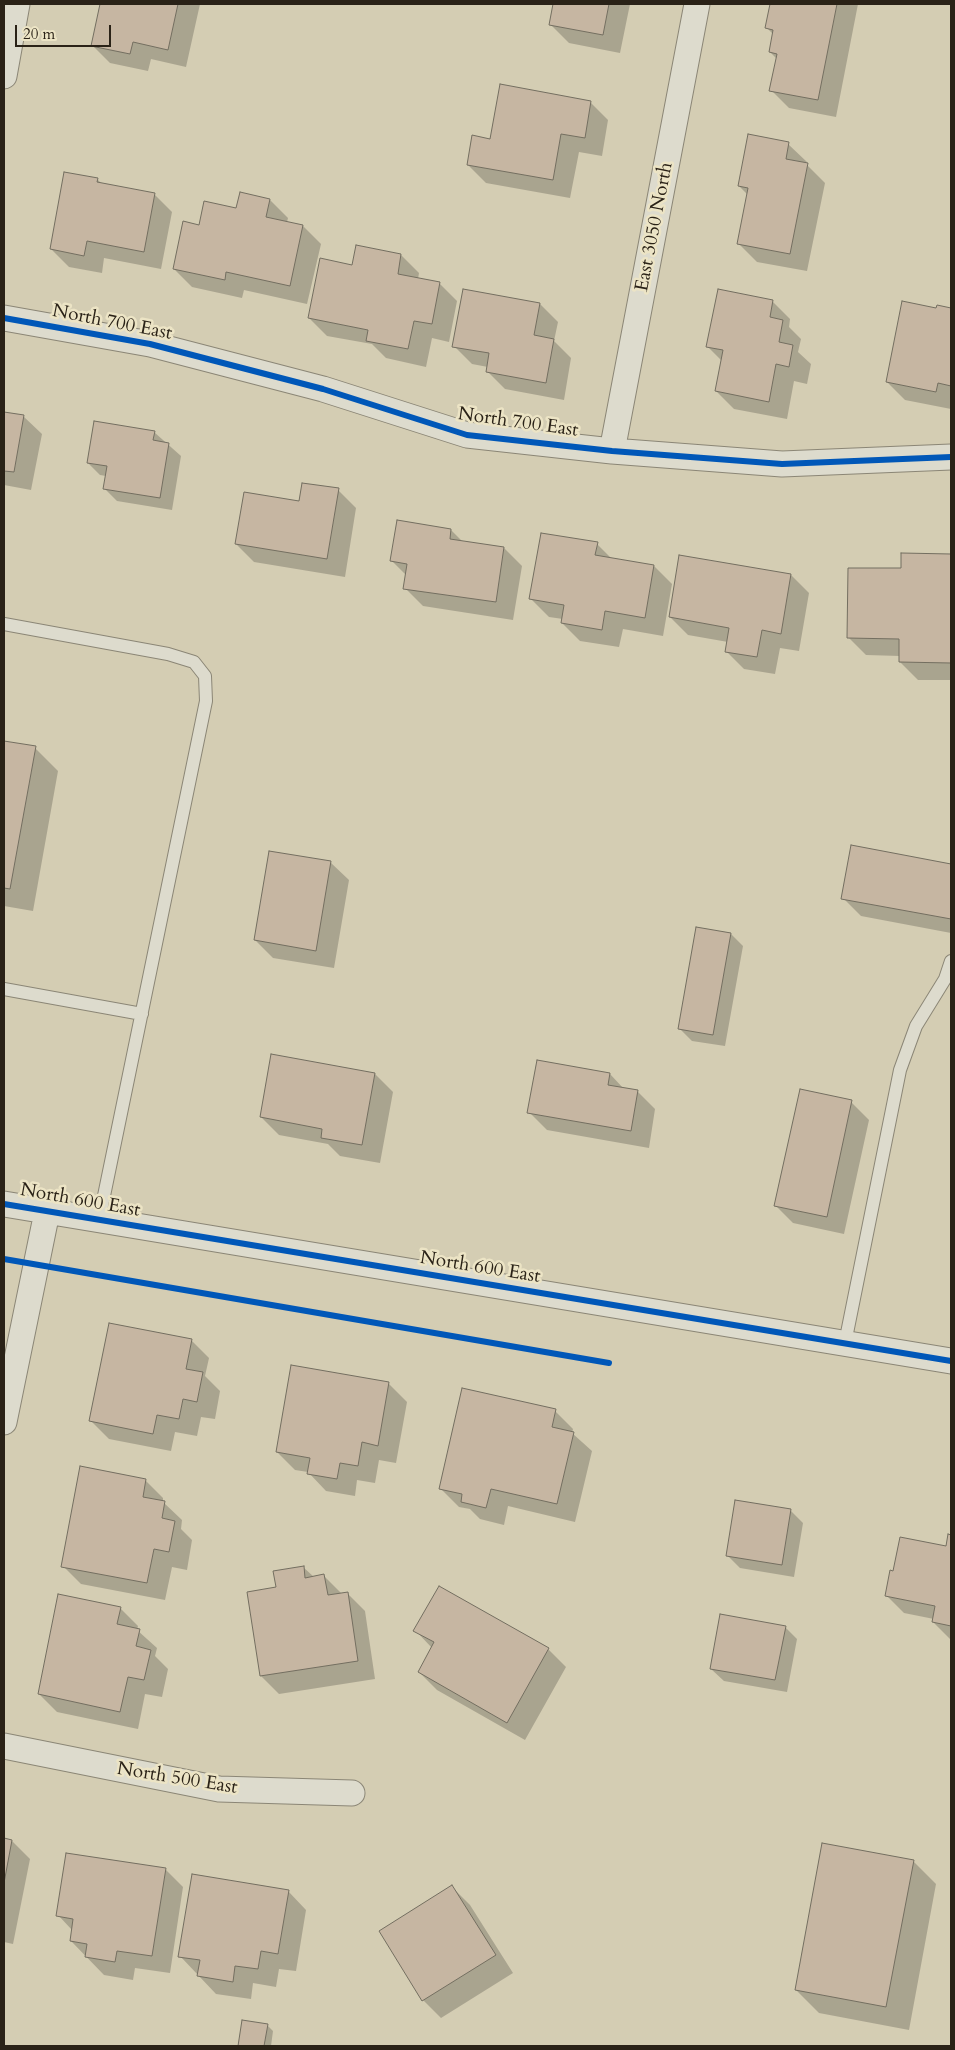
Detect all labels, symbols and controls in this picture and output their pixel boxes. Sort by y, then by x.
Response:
scale bar [18,15,114,47]
text: 20 m [23,24,55,44]
street label: East 3050 North [631,160,679,294]
street label: North 700 East [50,300,174,346]
street label: North 700 East [456,403,580,443]
street label: North 600 East [18,1179,142,1223]
street label: North 600 East [418,1247,542,1289]
street label: North 500 East [115,1758,239,1800]

